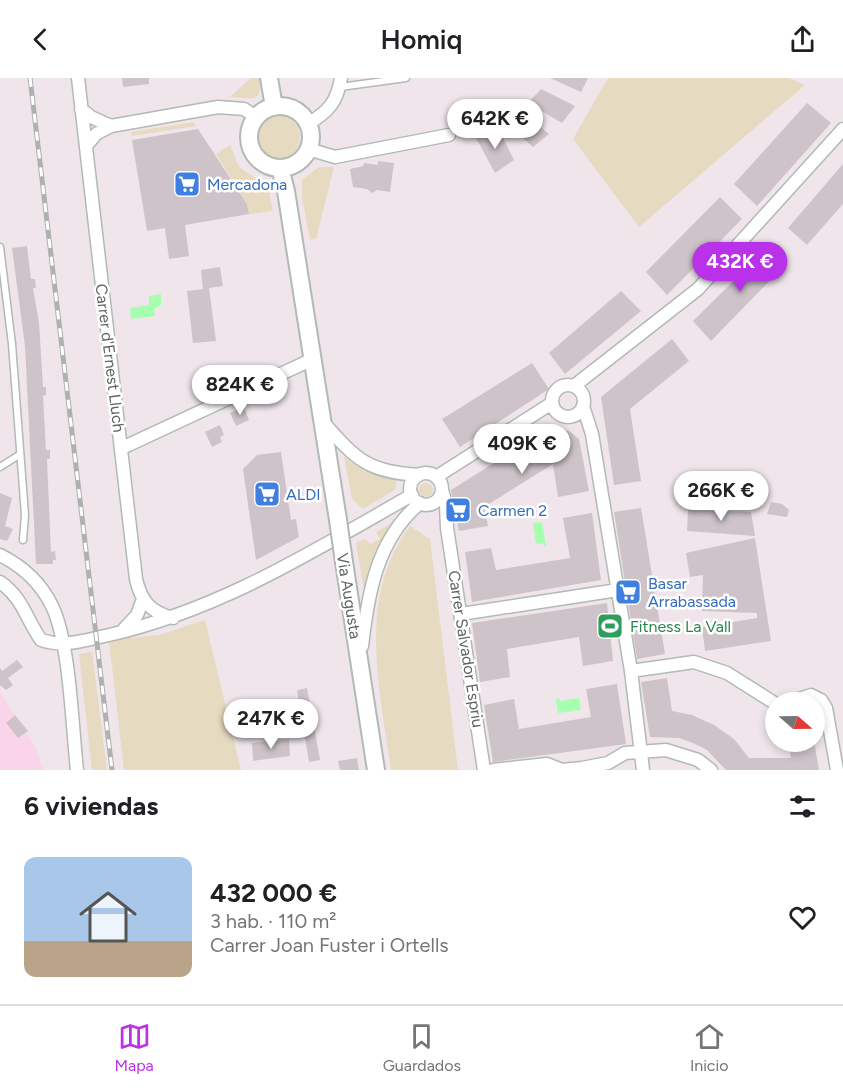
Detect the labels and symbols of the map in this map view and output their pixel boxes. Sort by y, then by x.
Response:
pin: 642K € [446,99,544,150]
supermarket icon: Mercadona [172,169,202,199]
place label: Mercadona [207,175,287,194]
pin: 432K € [691,242,789,293]
street label: Carrer d'Ernest Lluch [91,283,129,433]
pin: 824K € [191,365,289,416]
pin: 409K € [473,424,571,475]
pin: 266K € [672,471,770,522]
supermarket icon: ALDI [252,479,282,509]
place label: ALDI [286,485,321,504]
supermarket icon: Carmen 2 [443,495,473,525]
place label: Carmen 2 [478,501,547,520]
street label: Via Augusta [333,552,365,640]
street label: Carrer Salvador Espriu [444,569,488,729]
place label: Basar Arrabassada [648,574,736,611]
supermarket icon: Basar Arrabassada [613,577,643,607]
sports icon: Fitness La Vall [595,611,625,641]
place label: Fitness La Vall [630,617,731,636]
north arrow [765,692,825,752]
pin: 247K € [222,699,320,750]

